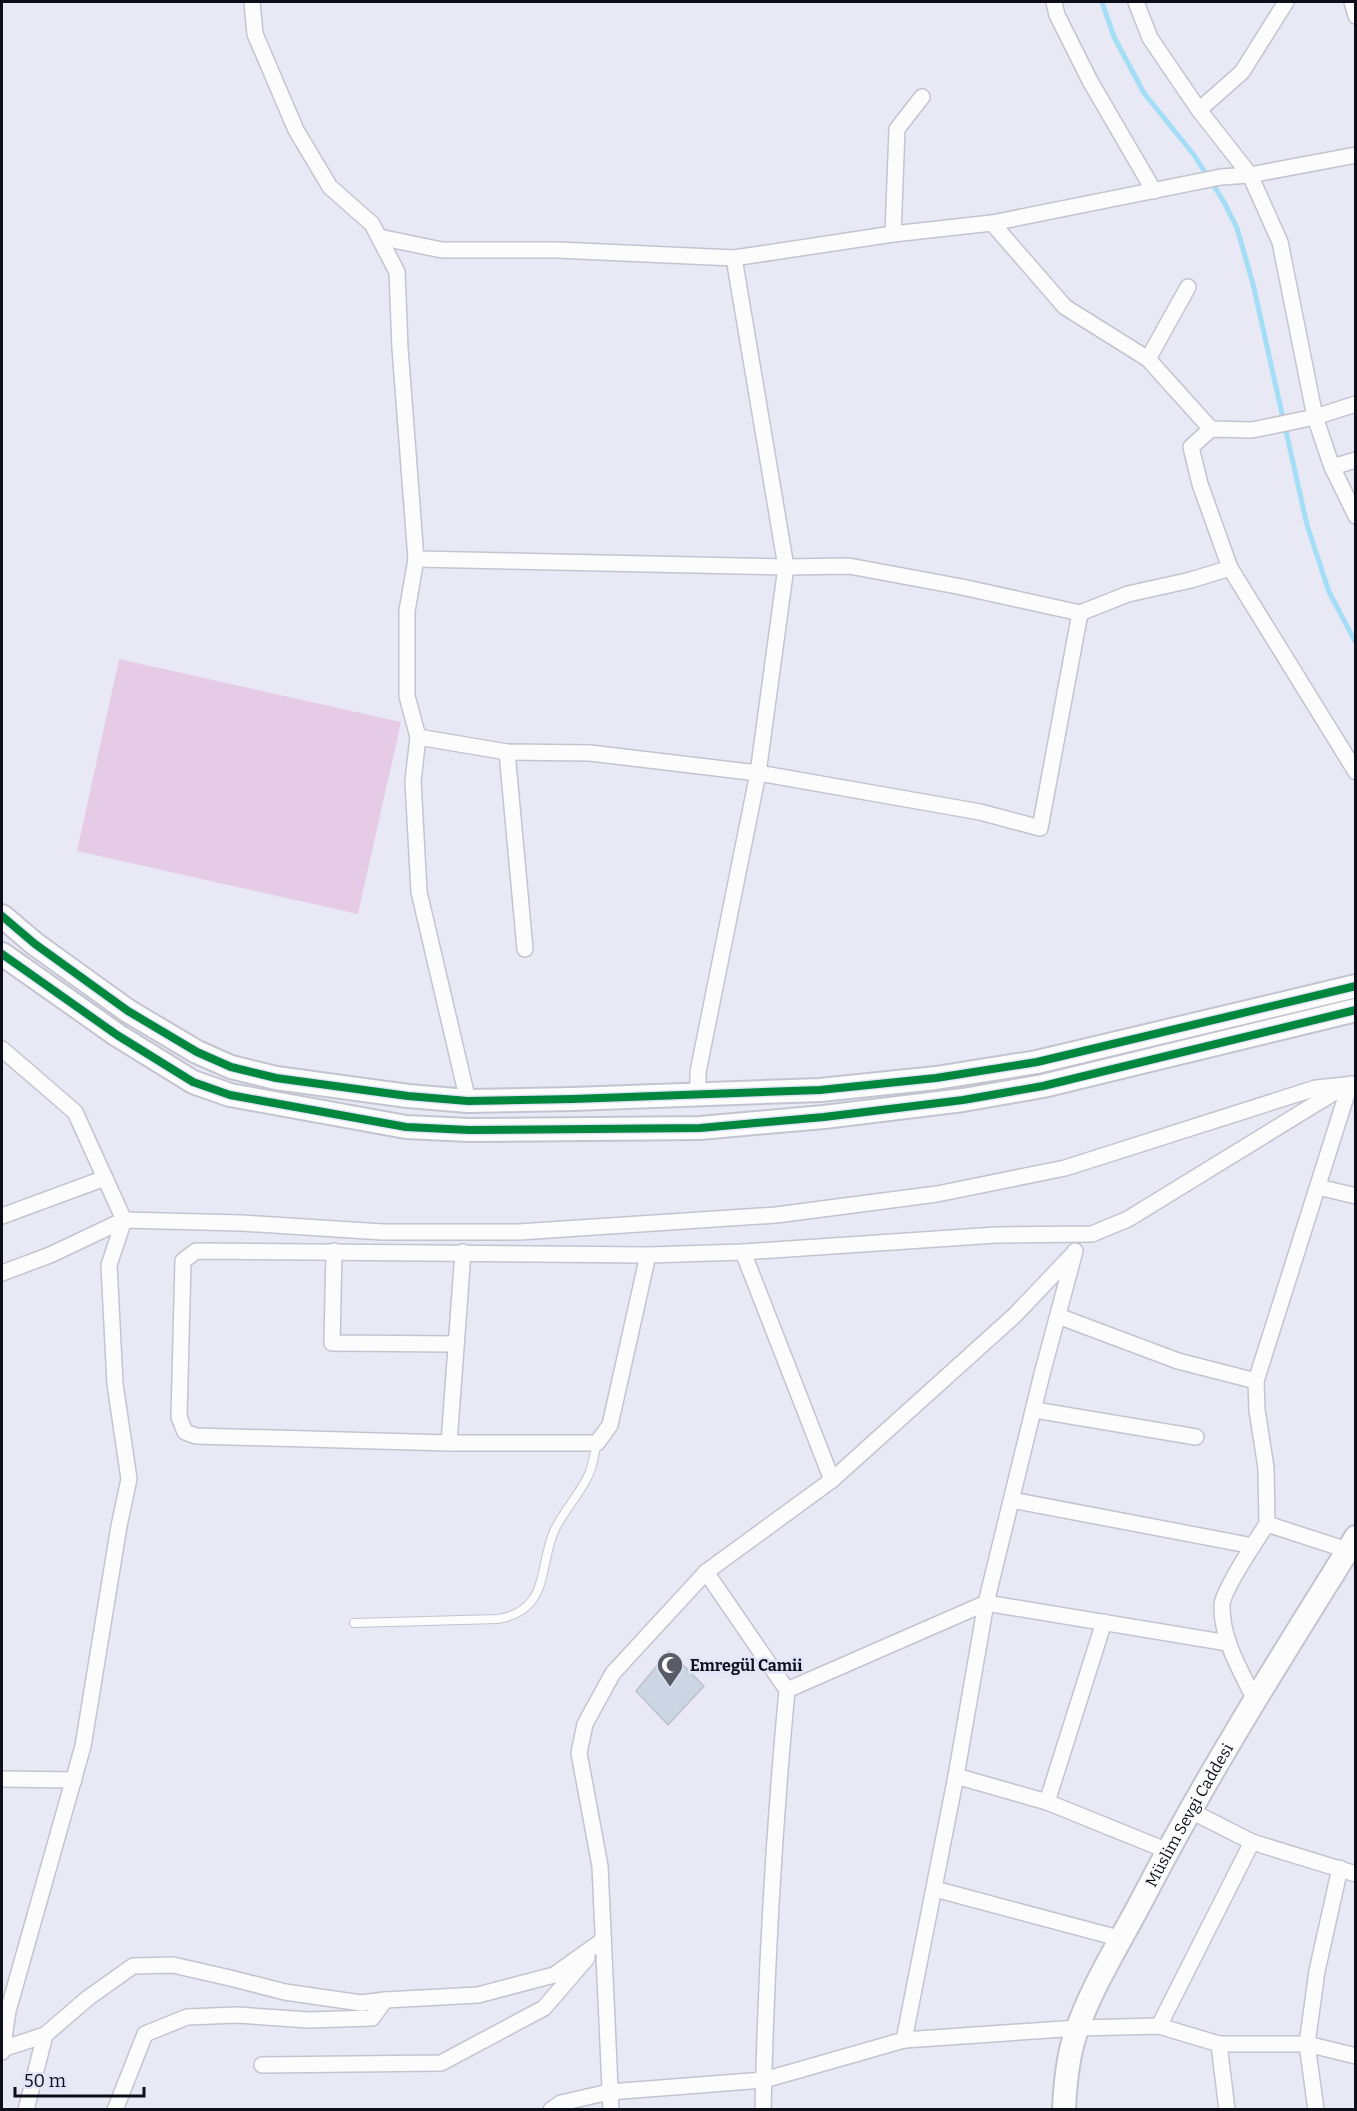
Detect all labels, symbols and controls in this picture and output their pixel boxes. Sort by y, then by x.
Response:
mosque icon: Emregül Camii [655,1650,685,1688]
place label: Emregül Camii [690,1656,802,1675]
street label: Müslim Sevgi Caddesi [1141,1740,1237,1890]
scale bar [15,2060,144,2098]
text: 50 m [24,2070,66,2092]

